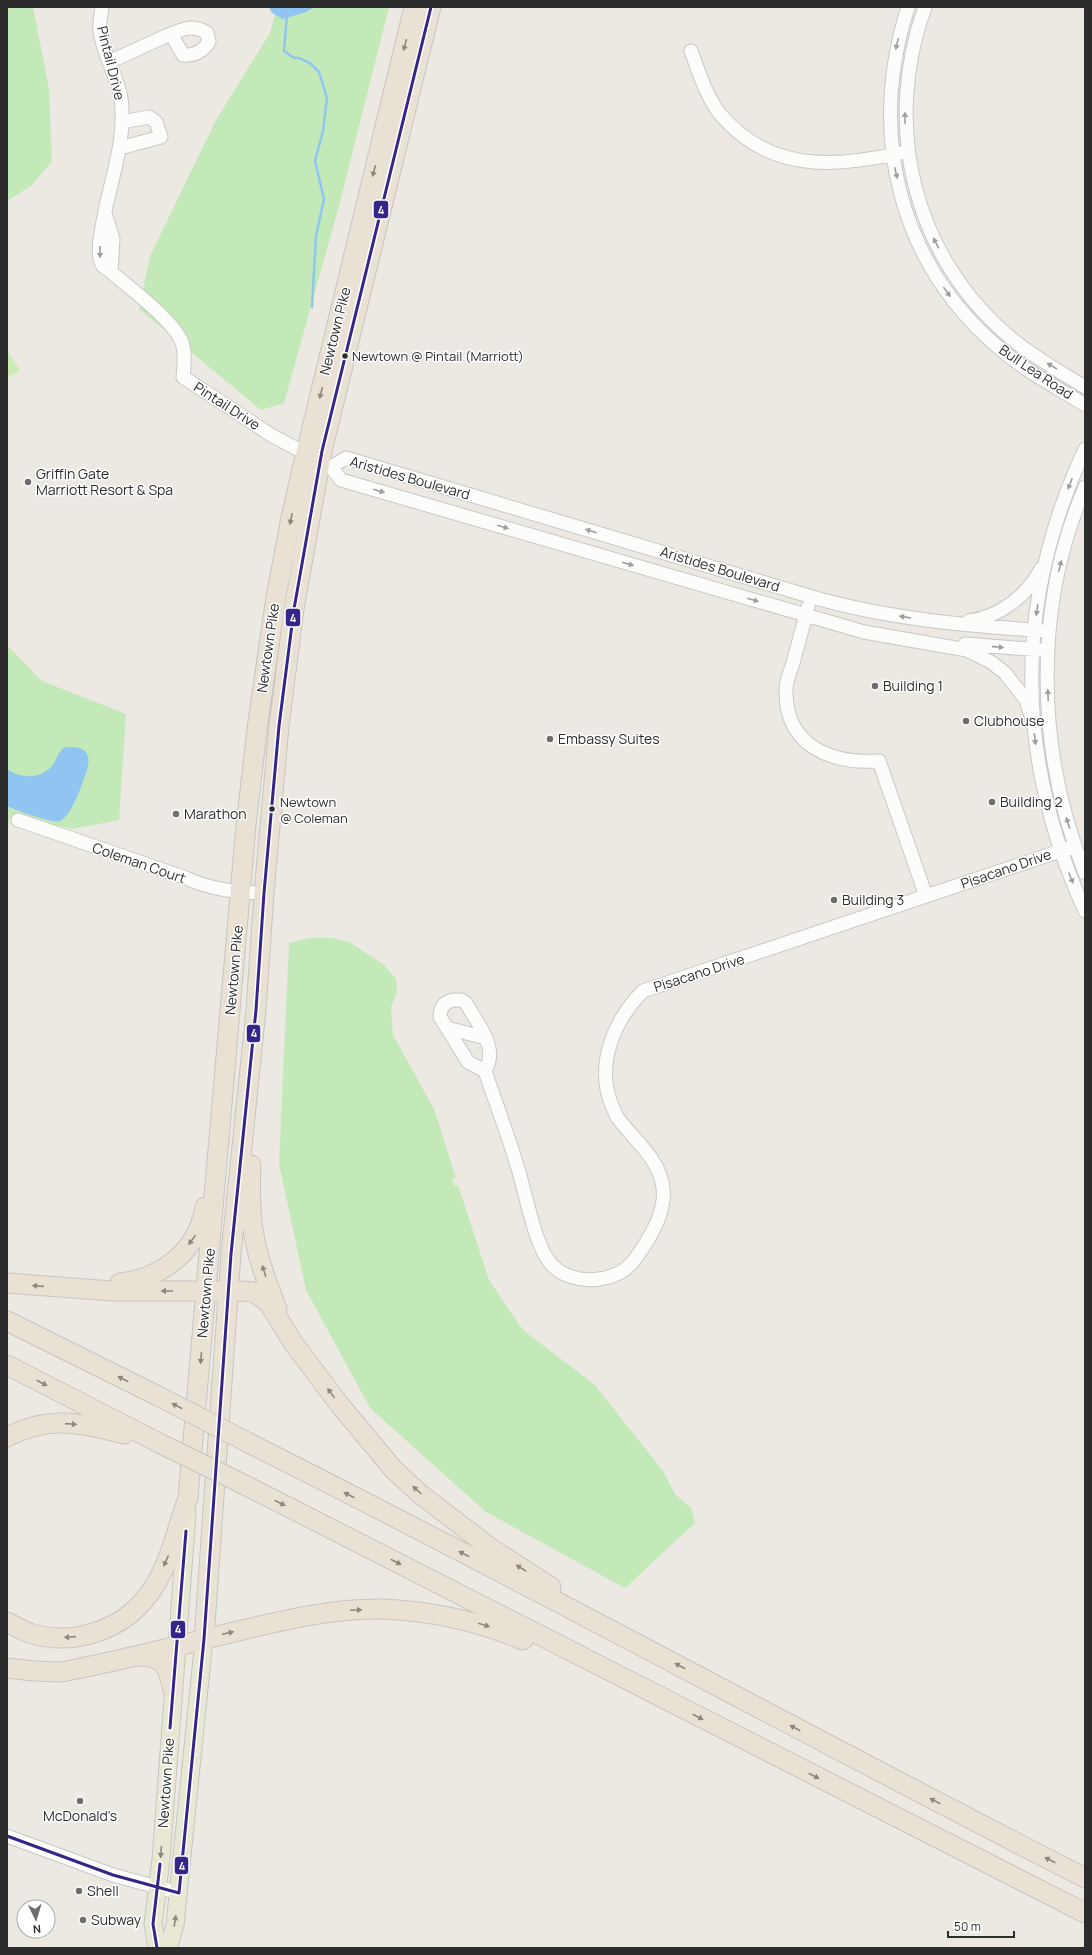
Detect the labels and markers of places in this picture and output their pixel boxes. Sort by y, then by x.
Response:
place label: Newtown @ Pintail (Marriott) [352,347,524,365]
marker: Newtown @ Pintail (Marriott) [340,351,350,361]
place label: Griffin Gate Marriott Resort & Spa [36,464,173,499]
marker: Griffin Gate Marriott Resort & Spa [23,477,33,487]
place label: Building 1 [883,676,943,695]
marker: Building 1 [870,681,880,691]
place label: Clubhouse [974,711,1044,730]
marker: Clubhouse [961,716,971,726]
place label: Embassy Suites [558,729,660,748]
marker: Embassy Suites [545,734,555,744]
place label: Building 2 [1000,792,1062,811]
place label: Newtown @ Coleman [280,793,348,827]
marker: Building 2 [987,797,997,807]
place label: Marathon [184,804,247,823]
marker: Newtown @ Coleman [267,804,277,814]
marker: Marathon [171,809,181,819]
place label: Building 3 [842,890,904,909]
marker: Building 3 [829,895,839,905]
marker: McDonald's [75,1796,85,1806]
place label: McDonald's [43,1806,117,1825]
place label: Shell [87,1881,119,1900]
marker: Shell [74,1886,84,1896]
place label: Subway [91,1910,142,1929]
marker: Subway [78,1915,88,1925]

